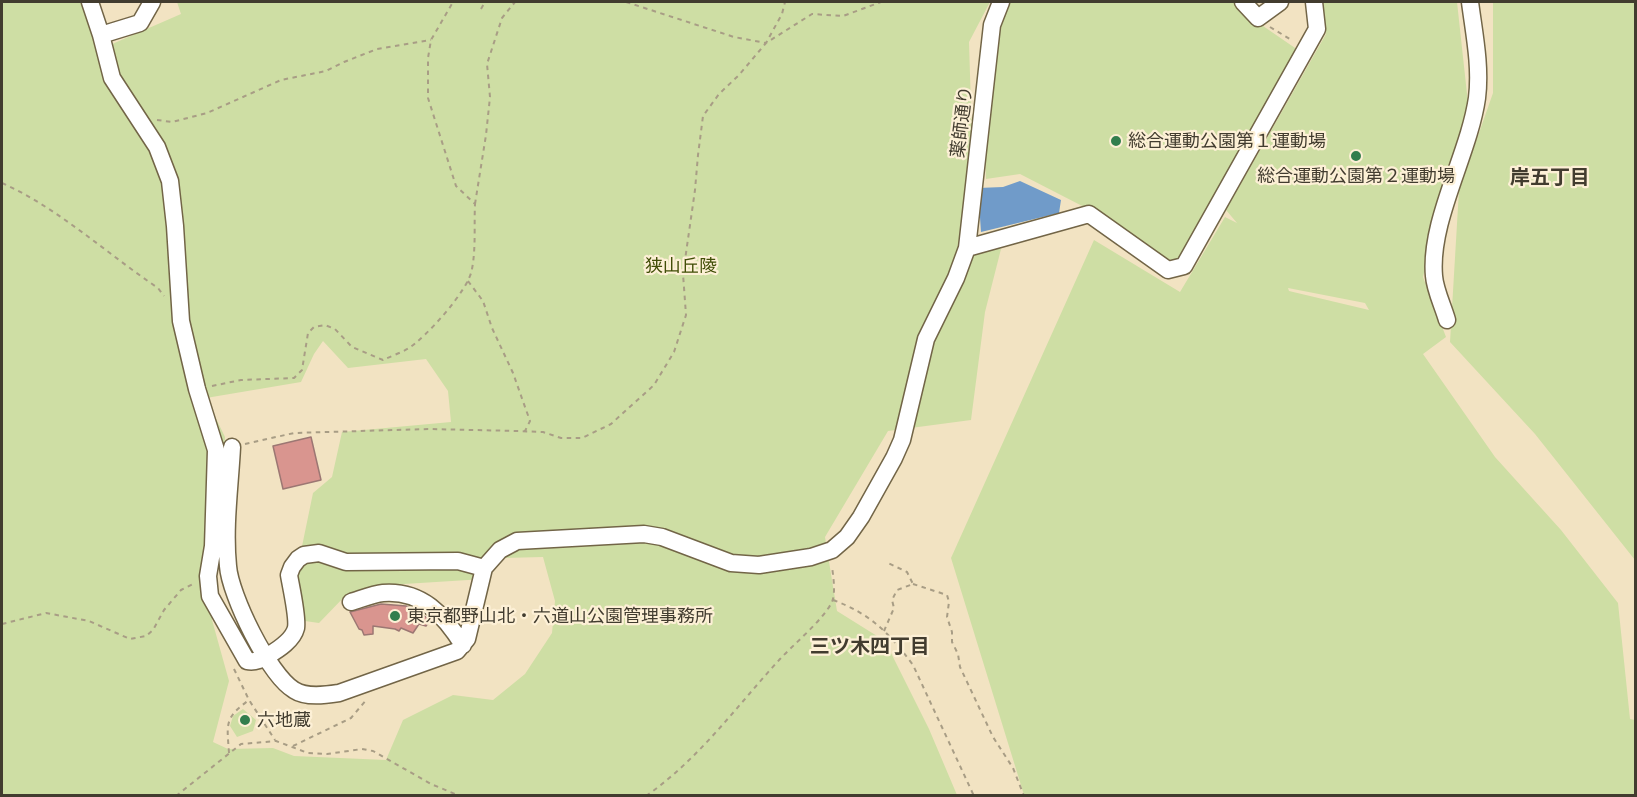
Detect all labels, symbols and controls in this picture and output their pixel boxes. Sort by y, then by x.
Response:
street label: 薬師通り [947,85,977,159]
place label: 総合運動公園第１運動場 [1128,130,1326,152]
marker: 総合運動公園第１運動場 [1109,134,1123,148]
marker: 総合運動公園第２運動場 [1349,149,1363,163]
place label: 総合運動公園第２運動場 [1257,165,1455,187]
district label: 岸五丁目 [1510,166,1590,190]
park label: 狭山丘陵 [645,255,717,277]
place label: 東京都野山北・六道山公園管理事務所 [407,605,713,627]
marker: 東京都野山北・六道山公園管理事務所 [388,609,402,623]
district label: 三ツ木四丁目 [810,635,930,659]
place label: 六地蔵 [257,709,311,731]
marker: 六地蔵 [238,713,252,727]

